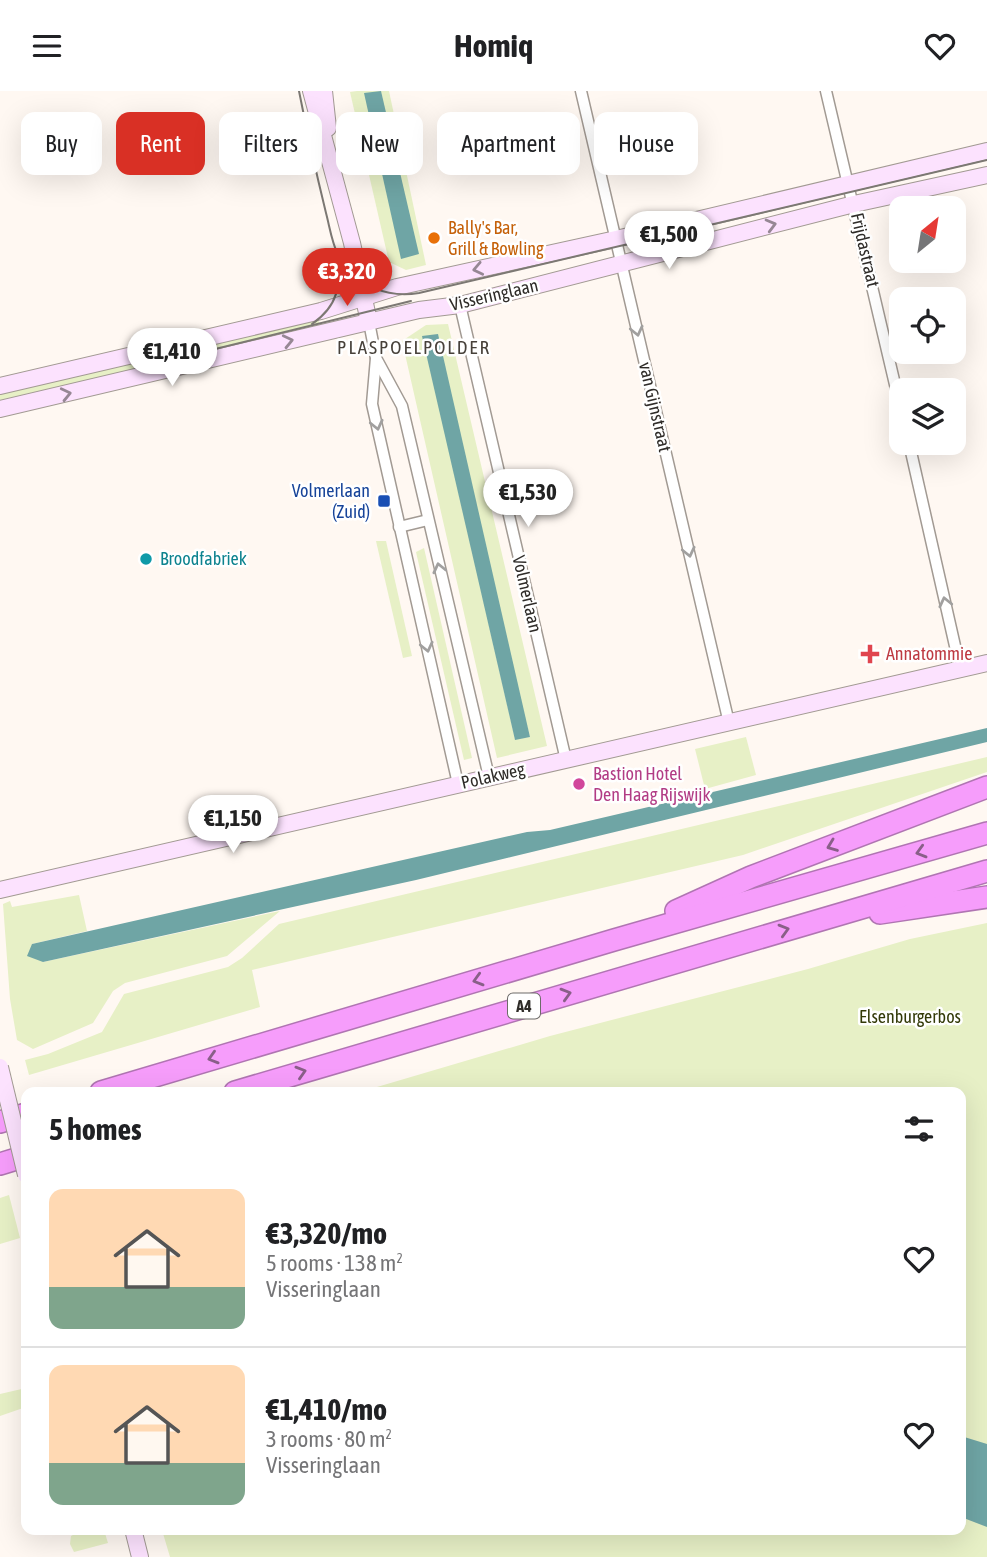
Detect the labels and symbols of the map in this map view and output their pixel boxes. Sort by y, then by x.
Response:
north arrow [889,196,966,273]
pin: €1,500 [612,211,726,271]
street label: Frijdastraat [847,211,884,289]
place label: Bally's Bar, Grill & Bowling [448,217,544,259]
one-way arrow [765,219,777,233]
marker: Bally's Bar, Grill & Bowling [426,230,442,246]
pin: €3,320 [290,249,404,308]
one-way arrow [472,261,484,276]
street label: Visseringlaan [448,274,540,315]
one-way arrow [629,325,643,337]
pin: €1,410 [115,329,229,388]
one-way arrow [282,335,294,350]
district label: PLASPOELPOLDER [337,336,491,358]
street label: van Gijnstraat [635,360,676,454]
one-way arrow [60,387,72,402]
one-way arrow [369,419,383,431]
pin: €1,530 [471,469,585,529]
place label: Volmerlaan (Zuid) [292,480,370,522]
marker: Volmerlaan (Zuid) [376,493,392,509]
one-way arrow [681,546,695,558]
place label: Broodfabriek [160,548,247,569]
marker: Broodfabriek [138,551,154,567]
street label: Volmerlaan [508,553,547,634]
one-way arrow [433,562,447,574]
one-way arrow [939,596,953,608]
one-way arrow [419,641,433,653]
place label: Annatommie [886,643,972,664]
marker: Annatommie [860,644,880,664]
street label: Polakweg [459,758,527,793]
place label: Bastion Hotel Den Haag Rijswijk [593,763,711,805]
marker: Bastion Hotel Den Haag Rijswijk [571,776,587,792]
pin: €1,150 [176,795,290,855]
one-way arrow [826,838,838,852]
one-way arrow [916,844,928,858]
one-way arrow [778,923,790,938]
one-way arrow [472,972,484,987]
one-way arrow [560,987,572,1002]
road number: A4 [508,994,540,1019]
park label: Elsenburgerbos [859,1006,961,1027]
one-way arrow [207,1050,219,1065]
one-way arrow [295,1066,307,1081]

